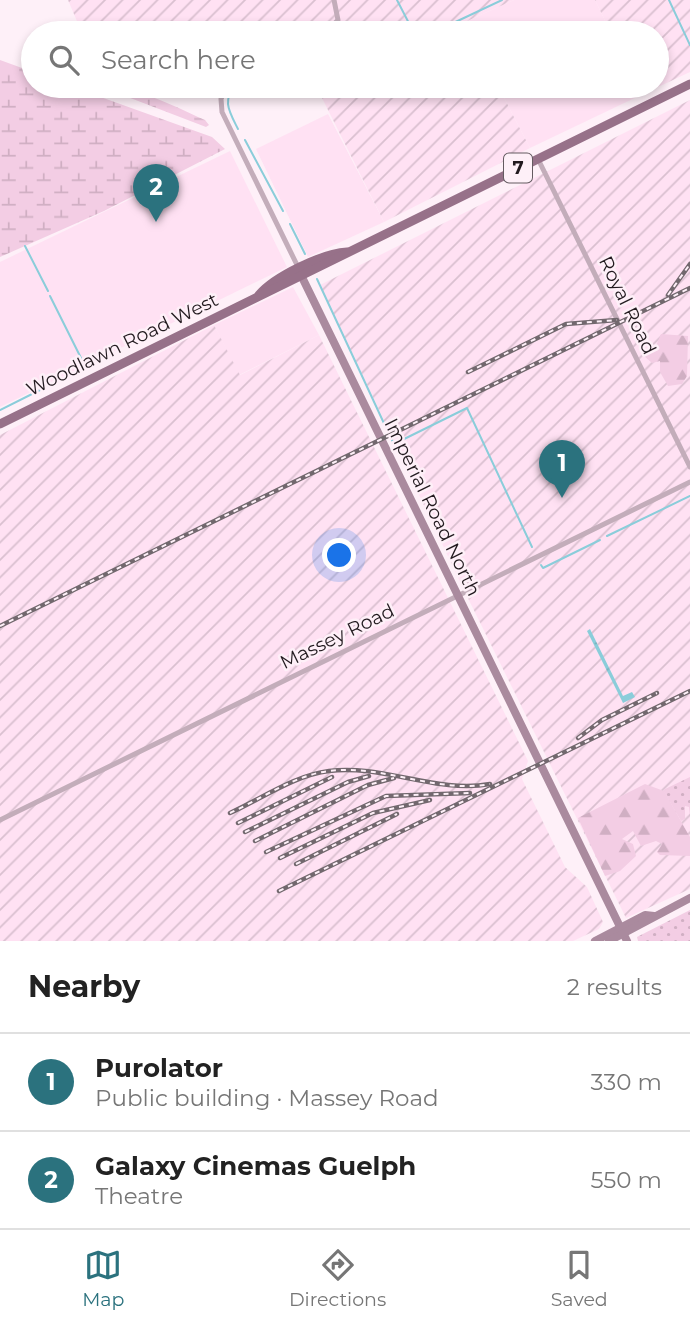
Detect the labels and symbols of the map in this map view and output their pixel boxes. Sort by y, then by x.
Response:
road number: 7 [504,154,532,182]
pin: 2 [133,164,179,222]
street label: Royal Road [594,252,661,358]
street label: Woodlawn Road West [23,288,222,401]
street label: Imperial Road North [380,415,486,600]
pin: 1 [539,440,585,498]
your location [322,538,356,572]
street label: Massey Road [276,599,398,674]

